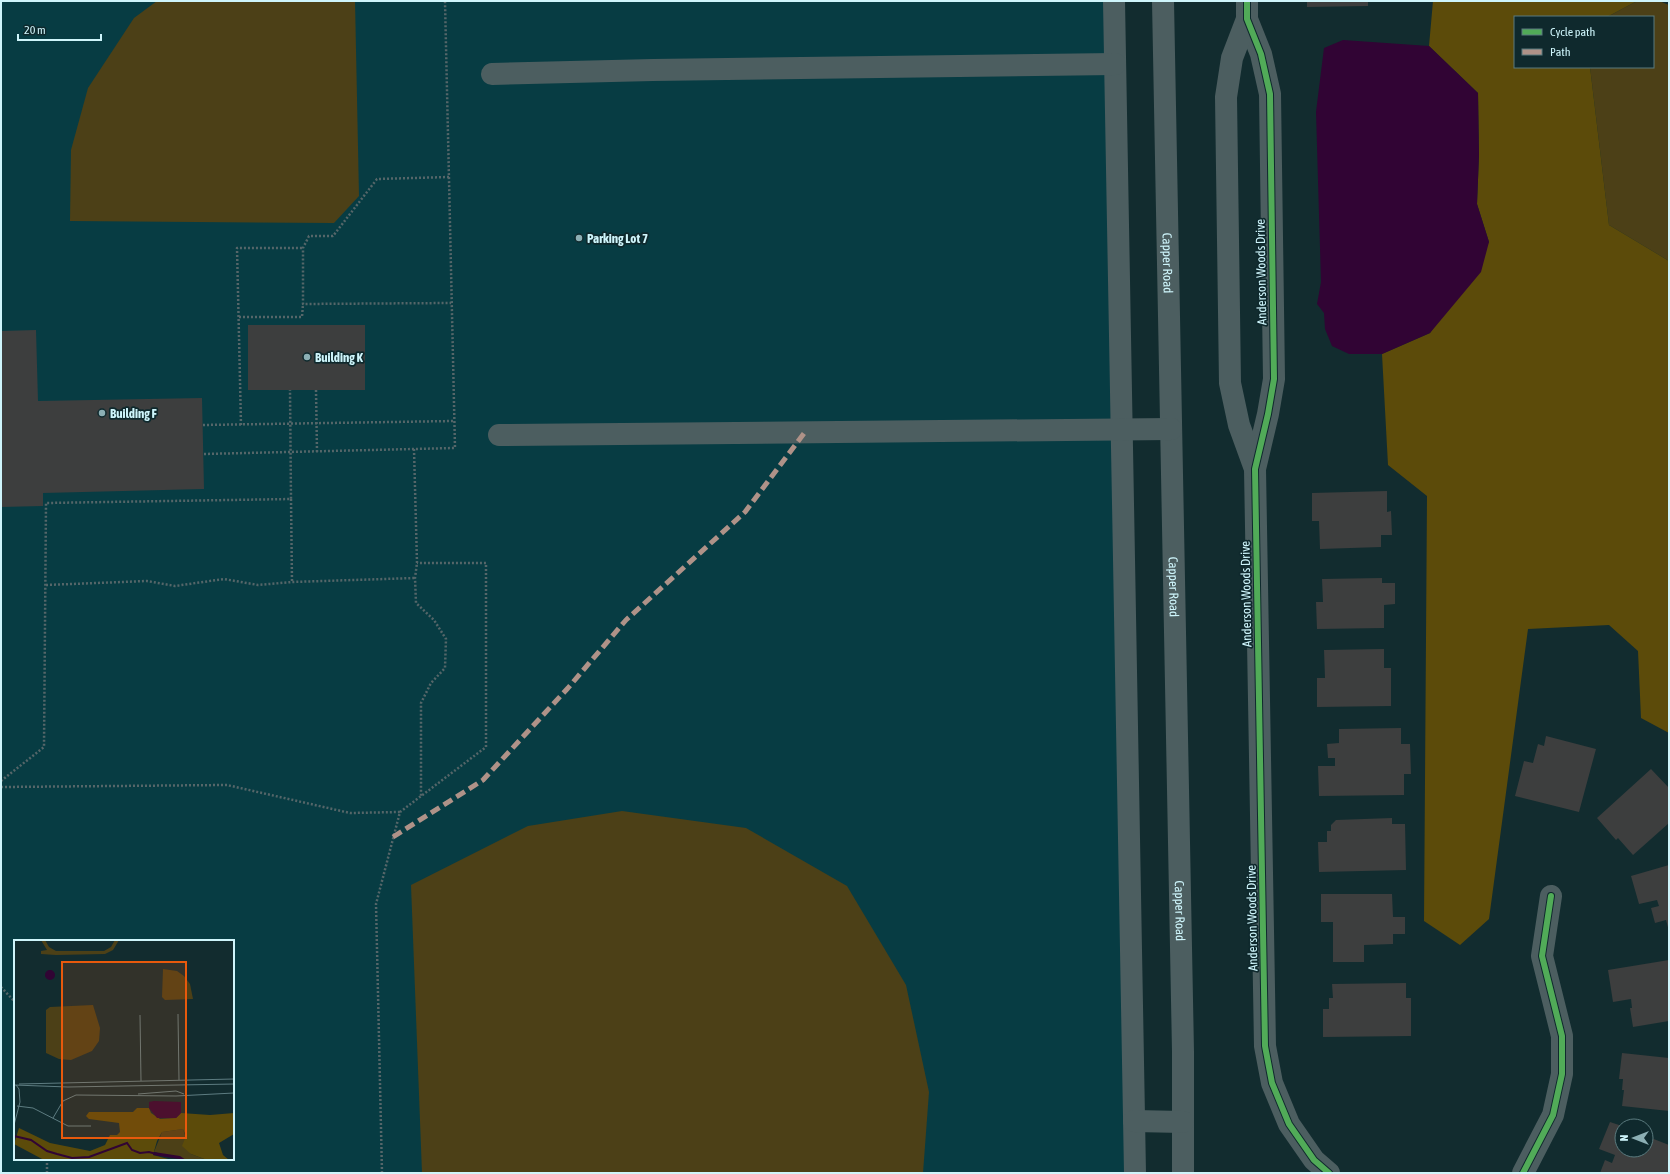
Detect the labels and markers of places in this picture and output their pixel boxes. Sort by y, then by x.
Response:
place label: Parking Lot 7 [587,231,648,246]
marker: Parking Lot 7 [574,233,584,243]
place label: Building K [315,350,364,365]
marker: Building K [302,352,312,362]
place label: Building F [110,406,158,421]
marker: Building F [97,408,107,418]

